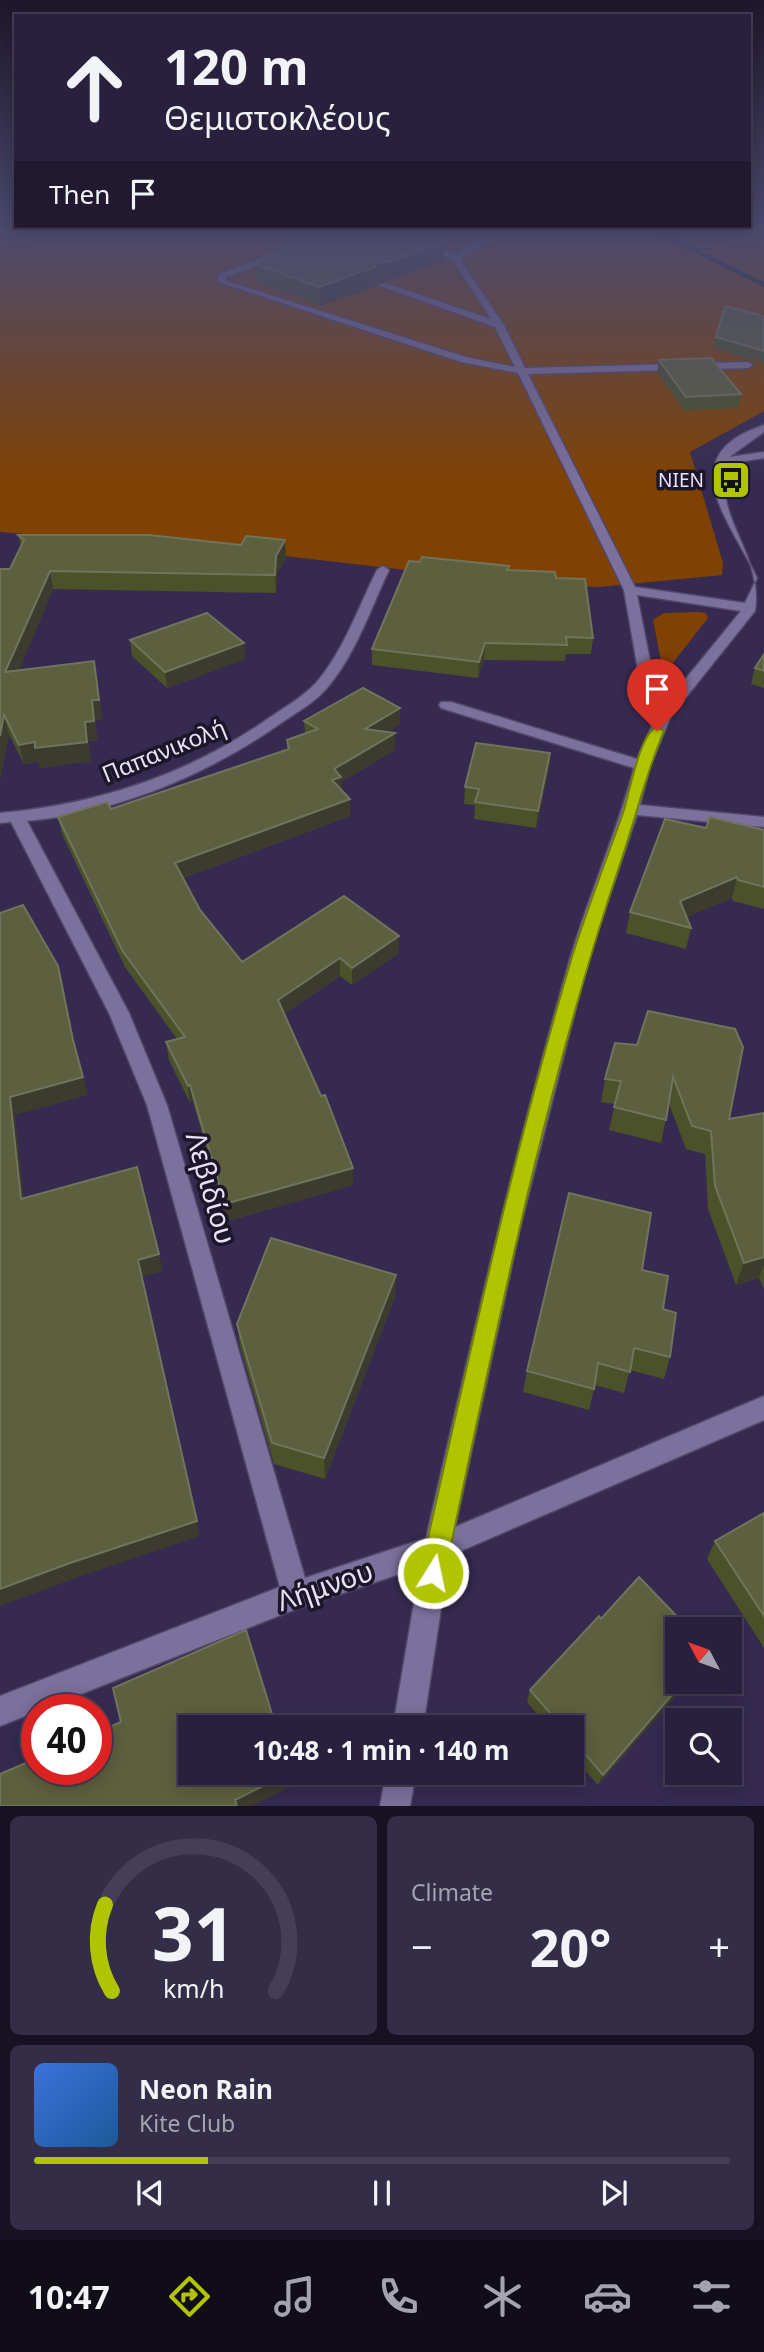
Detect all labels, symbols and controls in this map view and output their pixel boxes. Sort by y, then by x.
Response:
text: 120 m [164,33,309,99]
icon: ahead [49,42,140,133]
text: Θεμιστοκλέους [164,96,391,139]
icon: arrive [124,175,162,213]
text: Then [49,176,110,212]
bus stop icon: ΝΙΕΝ [710,459,752,501]
place label: ΝΙΕΝ [658,467,704,493]
pin [627,659,687,731]
icon: arrive [638,670,676,708]
street label: Παπανικολή [97,711,230,789]
street label: Λεβιδίου [178,1127,246,1248]
position arrow [396,1536,470,1610]
street label: Λήμνου [272,1551,378,1619]
north arrow [665,1617,742,1694]
map controls [665,1617,742,1785]
speed limit sign: 40 [21,1694,112,1785]
button: search [665,1708,742,1785]
text: 10:48 · 1 min · 140 m [253,1732,509,1768]
text: Climate [411,1876,493,1908]
text: 31 [152,1884,235,1983]
text: 20° [530,1911,611,1982]
text: − [411,1920,433,1972]
text: + [708,1920,730,1972]
text: km/h [163,1971,224,2005]
text: Neon Rain [139,2071,273,2107]
text: Kite Club [139,2107,235,2139]
icon: previous [131,2174,169,2212]
icon: pause [363,2174,401,2212]
icon: next [595,2174,633,2212]
icon: directions [165,2272,214,2321]
icon: music [270,2272,319,2321]
icon: phone [374,2272,423,2321]
icon: climate [478,2272,527,2321]
icon: car [583,2272,632,2321]
icon: filters [687,2272,736,2321]
text: 10:47 [28,2275,110,2318]

